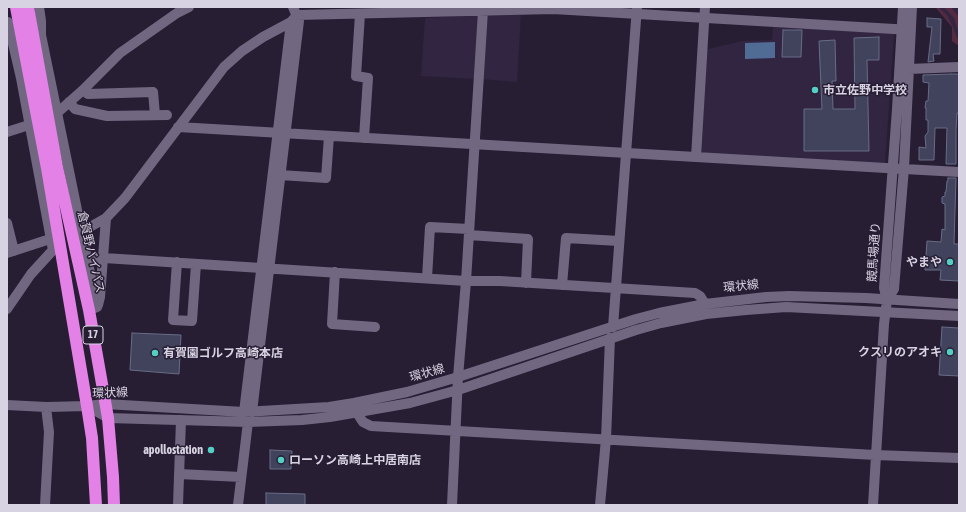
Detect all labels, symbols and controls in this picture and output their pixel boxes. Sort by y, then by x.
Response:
place label: 市立佐野中学校 [823,83,907,97]
marker: 市立佐野中学校 [810,85,820,95]
street label: 倉賀野バイパス [75,209,107,295]
street label: 競馬場通り [865,222,883,282]
place label: やまや [906,255,942,269]
marker: やまや [945,257,955,267]
street label: 環状線 [722,277,760,295]
road number: 17 [83,326,103,344]
place label: クスリのアオキ [858,345,942,359]
place label: 有賀園ゴルフ高崎本店 [163,346,283,360]
marker: クスリのアオキ [945,347,955,357]
marker: 有賀園ゴルフ高崎本店 [150,348,160,358]
street label: 環状線 [408,361,446,385]
street label: 環状線 [92,385,128,401]
place label: apollostation [143,443,203,457]
marker: apollostation [206,445,216,455]
place label: ローソン高崎上中居南店 [289,453,421,467]
marker: ローソン高崎上中居南店 [276,455,286,465]

